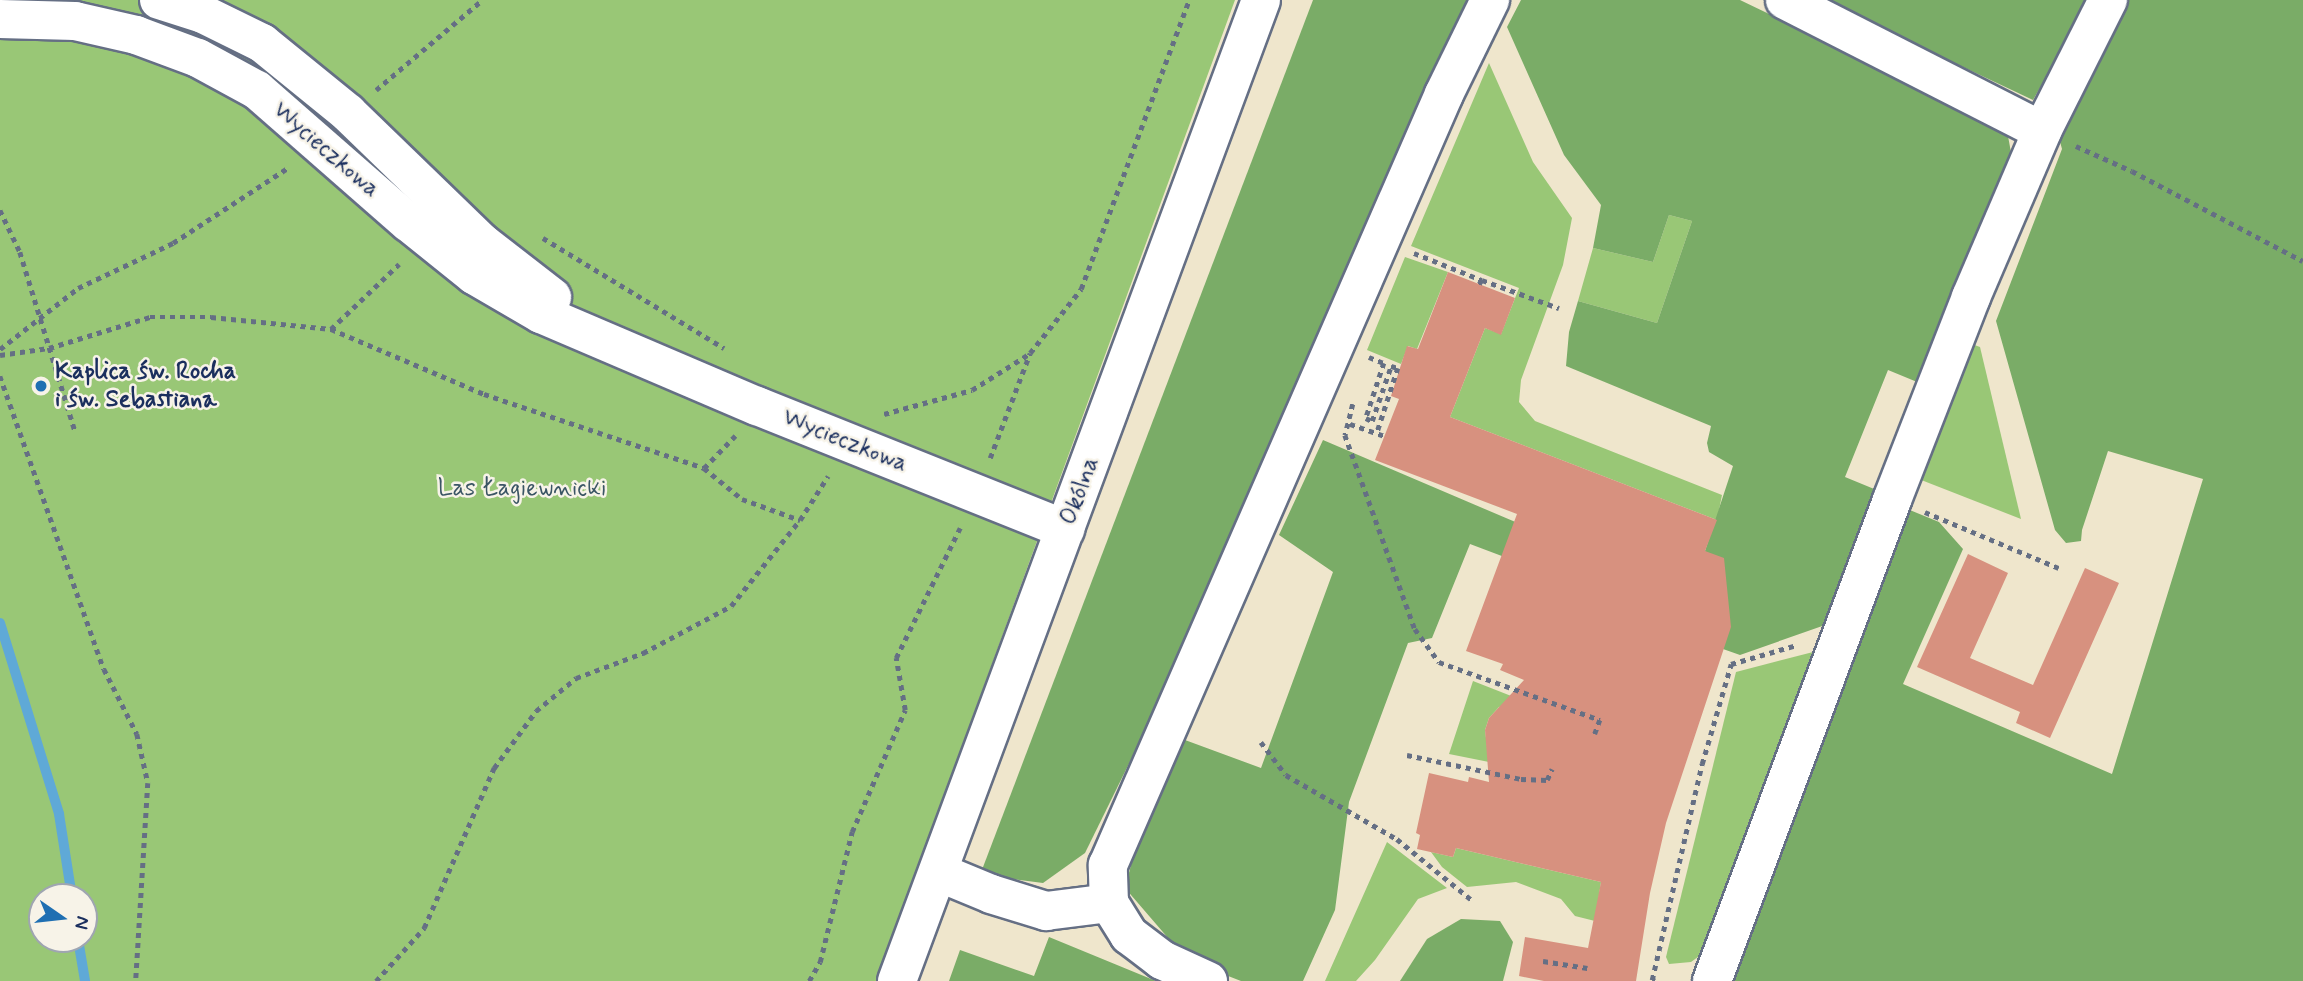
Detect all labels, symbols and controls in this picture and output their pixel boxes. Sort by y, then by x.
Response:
street label: Wycieczkowa [267,96,385,204]
place label: Kaplica św. Rocha i św. Sebastiana [55,358,236,414]
marker: Kaplica św. Rocha i św. Sebastiana [33,378,49,394]
street label: Wycieczkowa [778,403,912,479]
street label: Okólna [1054,453,1106,529]
park label: Las Łagiewnicki [438,475,606,503]
north arrow [28,883,98,953]
text: N [68,914,96,932]

